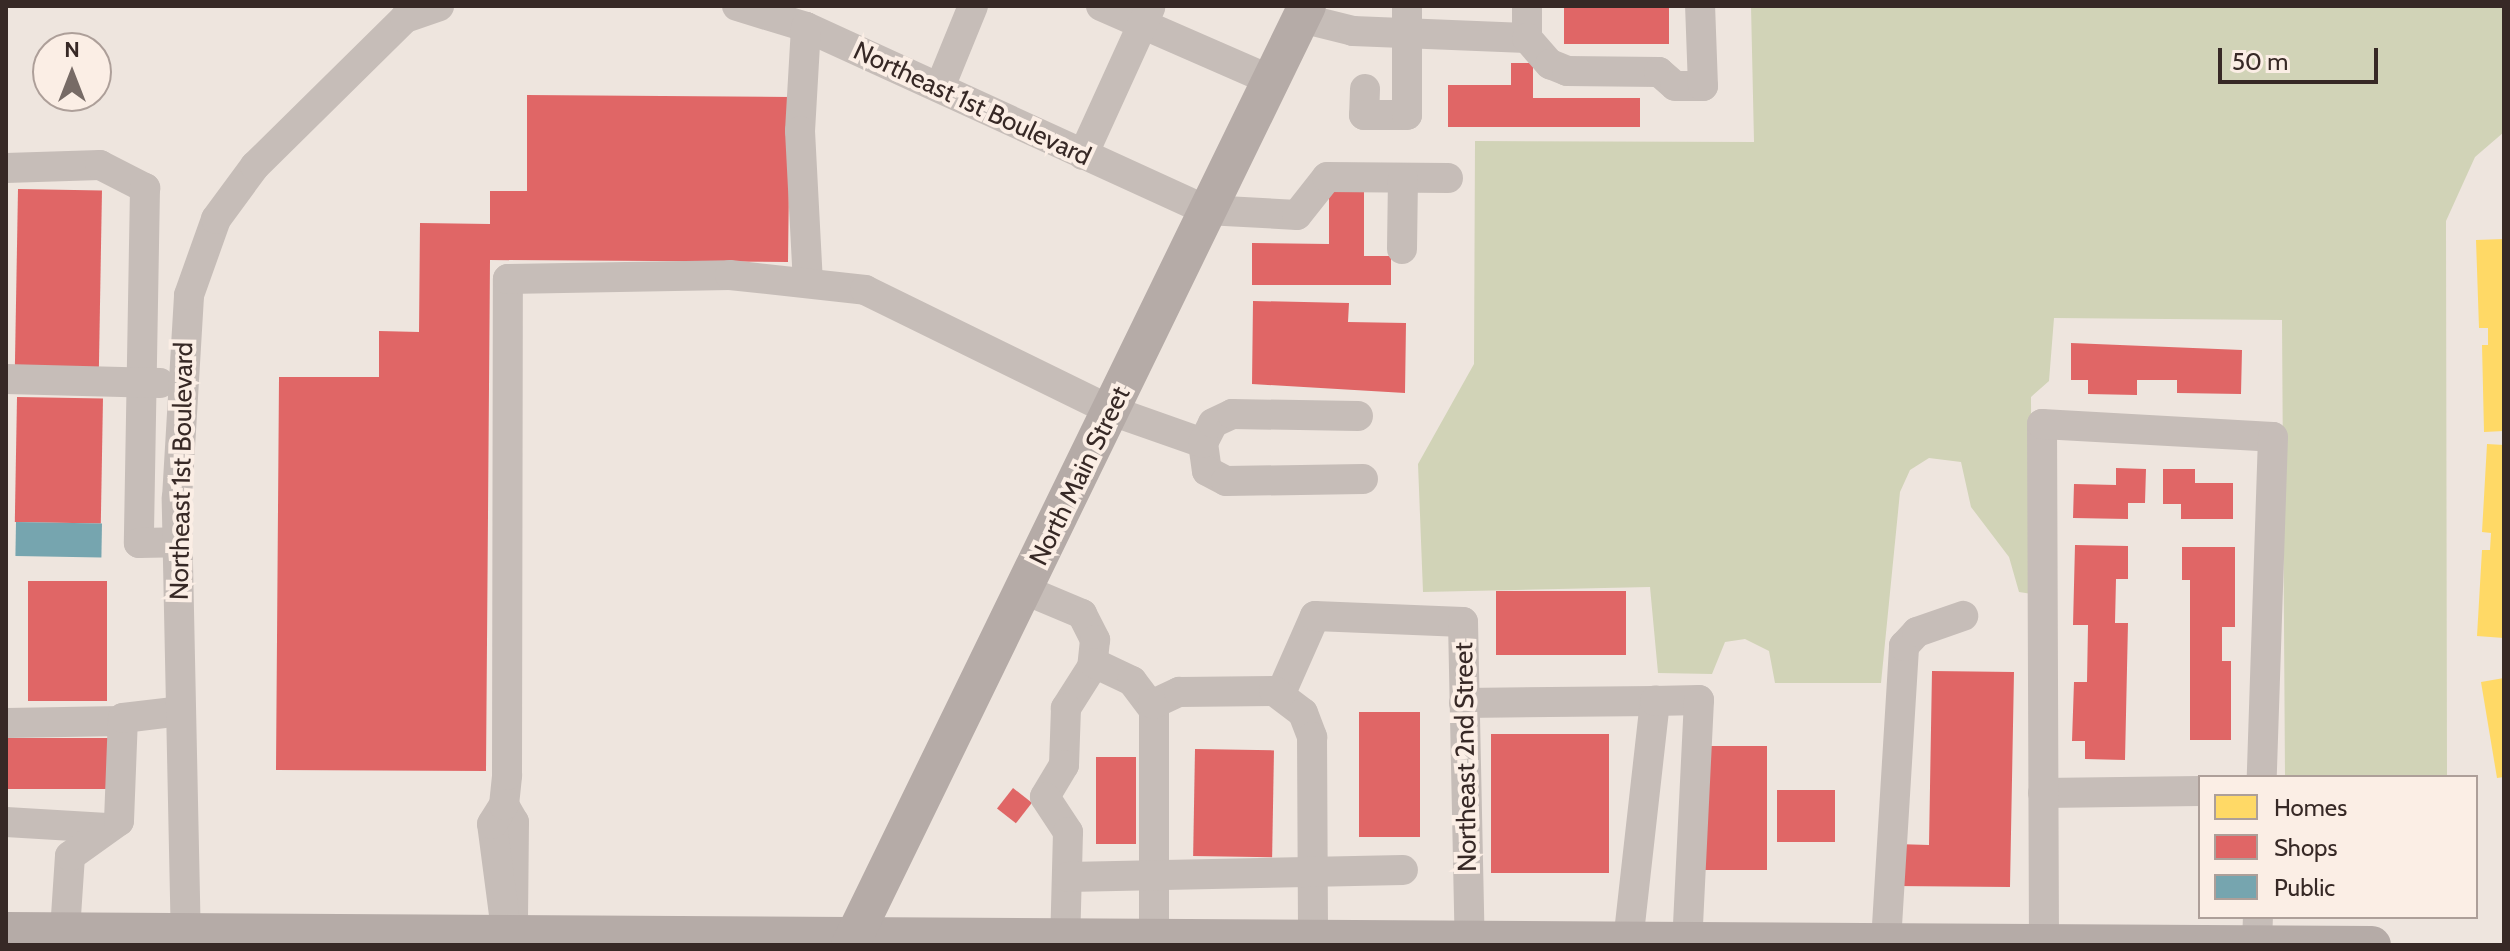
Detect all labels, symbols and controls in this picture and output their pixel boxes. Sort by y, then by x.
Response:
north arrow [32,32,112,112]
scale bar [2222,32,2382,82]
street label: Northeast 1st Boulevard [848,35,1096,173]
text: N [64,36,80,63]
text: 50 m [2232,47,2288,76]
street label: Northeast 1st Boulevard [164,342,200,600]
street label: North Main Street [1023,381,1137,571]
street label: Northeast 2nd Street [1448,642,1484,872]
legend [2198,775,2478,919]
text: Homes [2274,793,2347,822]
text: Shops [2274,833,2337,862]
text: Public [2274,873,2335,902]

